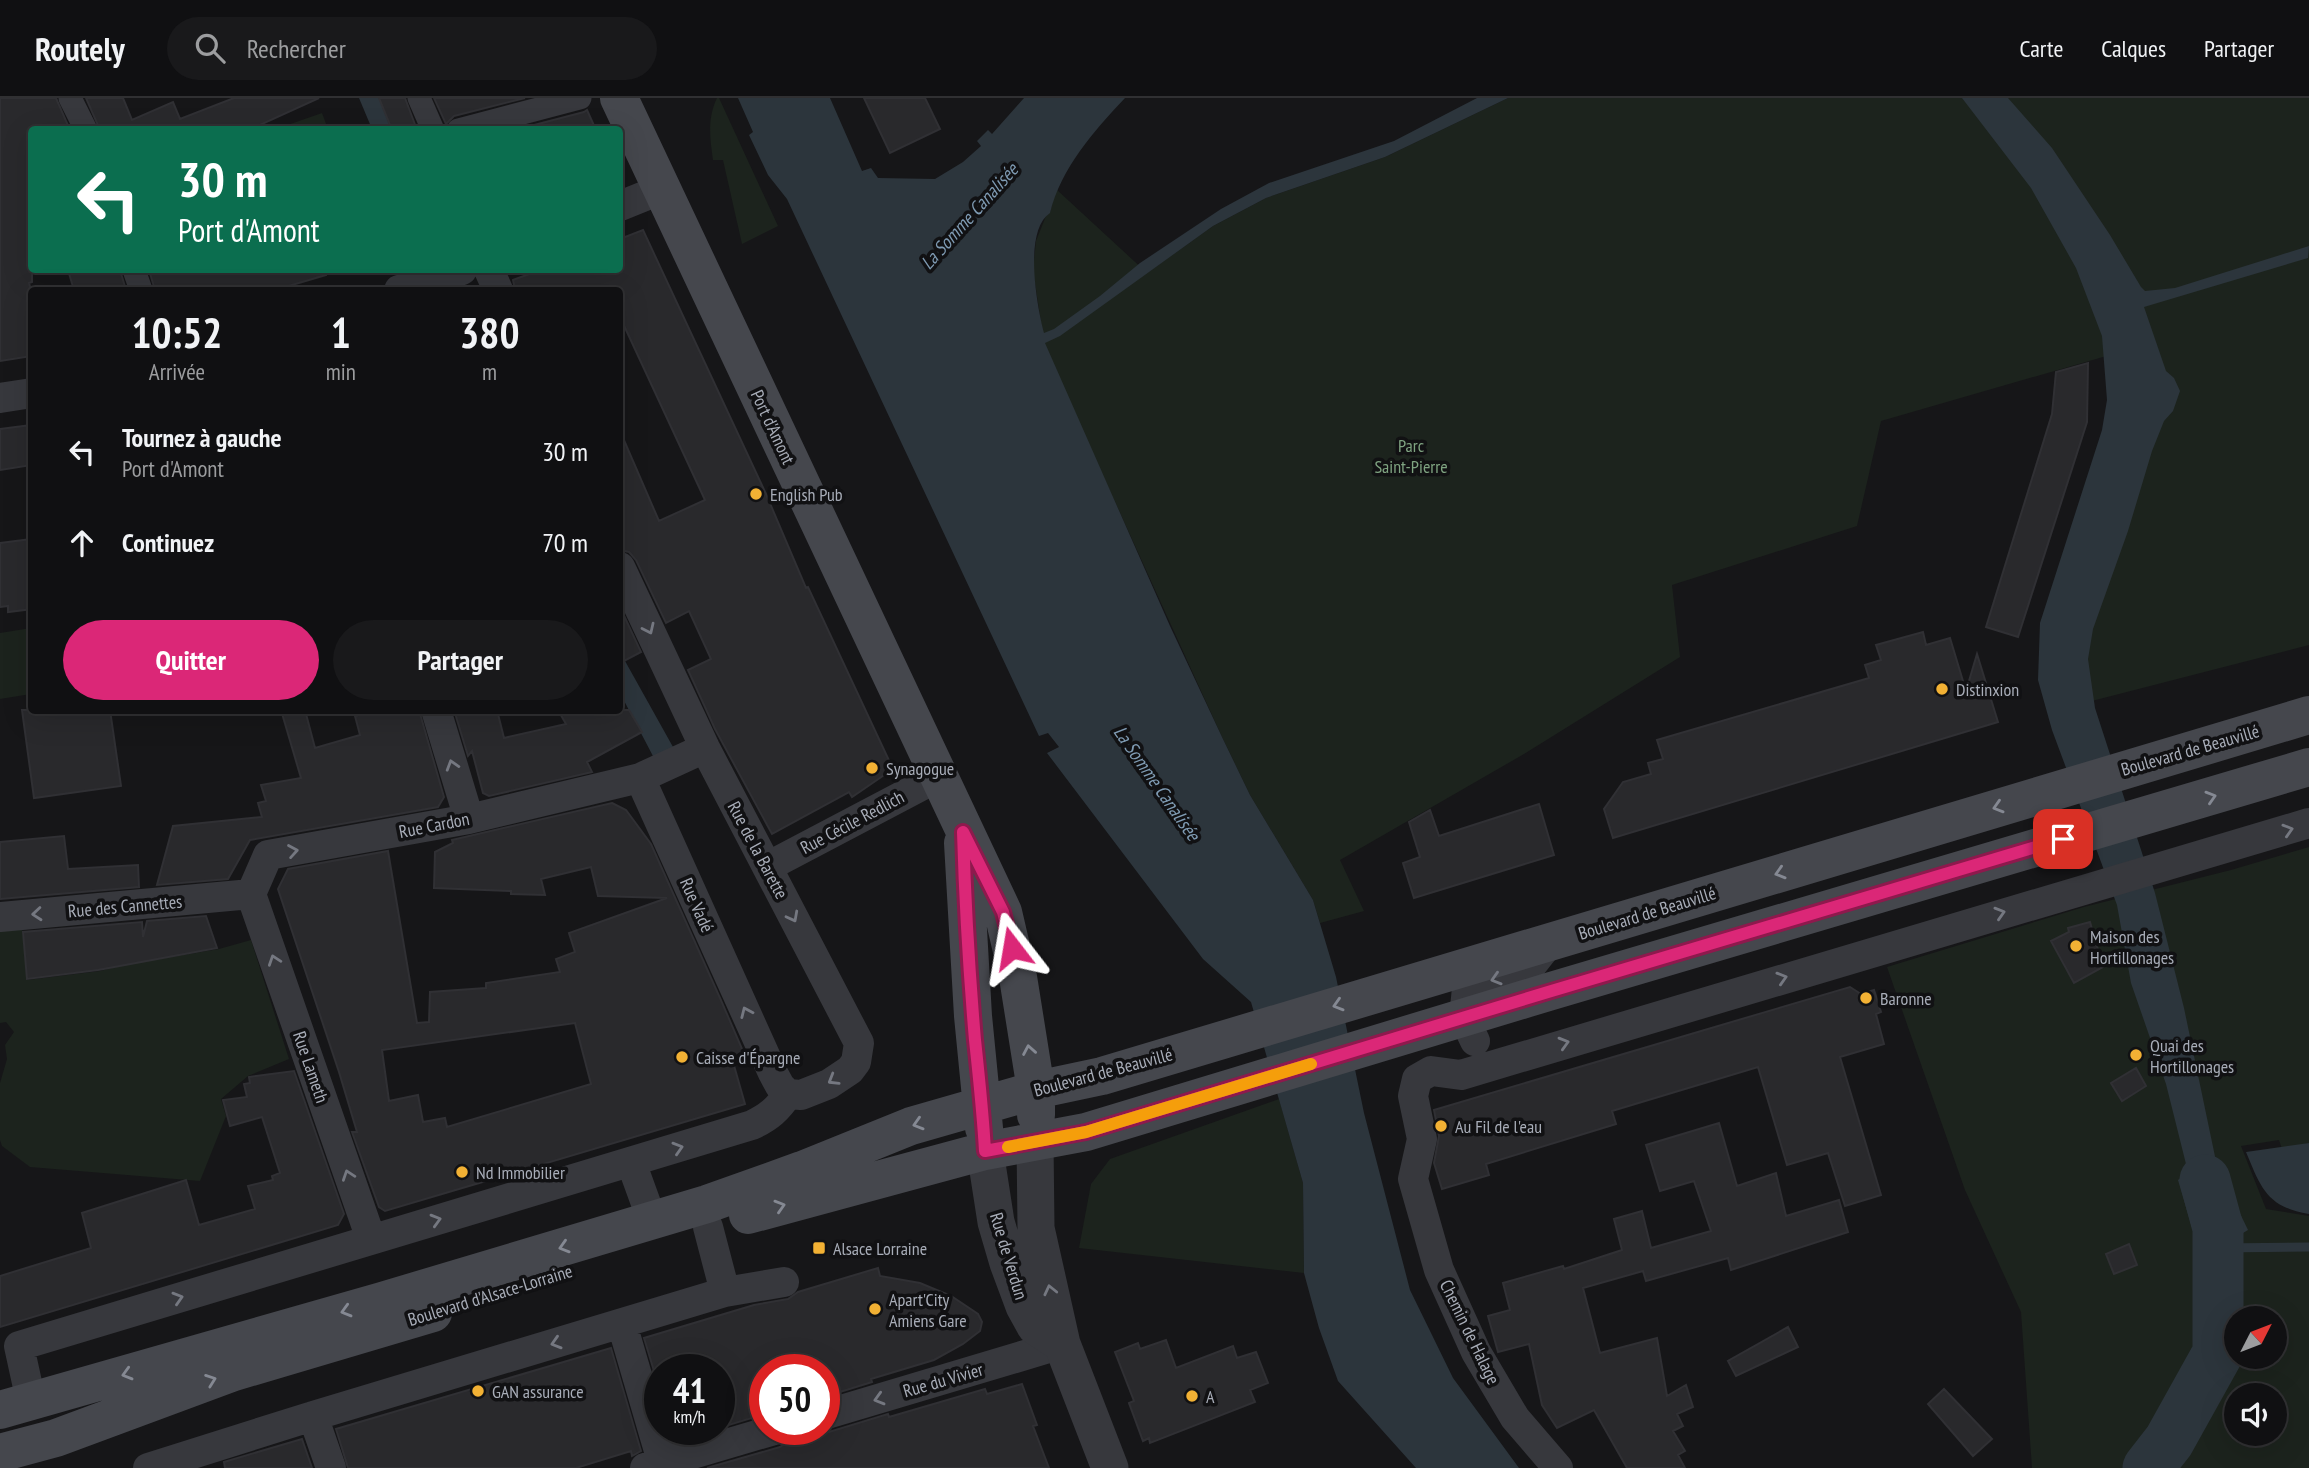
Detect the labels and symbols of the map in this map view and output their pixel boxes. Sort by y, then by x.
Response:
water label: La Somme Canalisée [915,157,1024,274]
street label: Port d'Amont [746,386,800,468]
park label: Parc Saint-Pierre [1374,434,1448,478]
place label: English Pub [770,483,843,506]
marker: English Pub [748,486,764,502]
one-way arrow [640,622,654,634]
place label: Distinxion [1956,678,2019,701]
marker: Distinxion [1934,681,1950,697]
street label: Boulevard de Beauvillé [2118,719,2262,781]
water label: La Somme Canalisée [1109,721,1206,846]
place label: Synagogue [886,757,954,780]
one-way arrow [446,759,461,771]
marker: Synagogue [864,760,880,776]
street label: Rue Cécile Redlich [796,785,908,859]
one-way arrow [2205,790,2217,805]
street label: Rue de la Barette [723,797,793,903]
one-way arrow [1992,798,2004,813]
street label: Rue Cardon [397,807,471,843]
pin [2033,809,2093,869]
one-way arrow [2281,823,2293,838]
one-way arrow [287,844,299,859]
one-way arrow [1774,865,1787,879]
street label: Rue Vadé [675,874,719,936]
street label: Boulevard de Beauvillé [1575,881,1719,945]
street label: Rue des Cannettes [67,890,183,922]
one-way arrow [31,906,42,921]
one-way arrow [1994,907,2006,922]
one-way arrow [785,910,798,922]
position arrow [975,911,1049,985]
place label: Maison des Hortillonages [2090,925,2174,969]
marker: Maison des Hortillonages [2068,938,2084,954]
one-way arrow [268,954,282,966]
one-way arrow [1491,970,1503,985]
one-way arrow [1776,972,1788,987]
place label: Baronne [1880,987,1932,1010]
marker: Baronne [1858,990,1874,1006]
one-way arrow [1332,996,1344,1011]
one-way arrow [740,1007,754,1019]
street label: Rue Lameth [288,1028,334,1106]
place label: Quai des Hortillonages [2150,1034,2234,1078]
one-way arrow [1558,1037,1570,1052]
street label: Boulevard de Beauvillé [1031,1042,1175,1102]
one-way arrow [1022,1044,1037,1055]
place label: Caisse d'Épargne [696,1046,800,1069]
marker: Quai des Hortillonages [2128,1047,2144,1063]
marker: Caisse d'Épargne [674,1049,690,1065]
one-way arrow [828,1072,841,1085]
place label: Au Fil de l'eau [1455,1115,1542,1138]
one-way arrow [912,1116,925,1130]
marker: Au Fil de l'eau [1433,1118,1449,1134]
one-way arrow [671,1142,684,1156]
place label: Nd Immobilier [476,1161,565,1184]
marker: Nd Immobilier [454,1164,470,1180]
one-way arrow [342,1169,356,1181]
one-way arrow [774,1199,786,1214]
street label: Rue de Verdun [985,1210,1033,1302]
one-way arrow [430,1213,442,1228]
place label: Alsace Lorraine [833,1237,927,1260]
one-way arrow [559,1238,571,1253]
marker: Alsace Lorraine [811,1240,827,1256]
street label: Boulevard d'Alsace-Lorraine [405,1259,575,1331]
street label: Chemin de Halage [1435,1276,1505,1388]
one-way arrow [1043,1284,1058,1296]
place label: Apart'City Amiens Gare [889,1288,967,1332]
one-way arrow [171,1291,183,1306]
marker: Apart'City Amiens Gare [867,1301,883,1317]
one-way arrow [340,1303,352,1318]
north arrow [2224,1306,2287,1368]
one-way arrow [550,1335,562,1350]
speed limit sign: 50 [749,1354,840,1445]
street label: Rue du Vivier [900,1358,986,1402]
one-way arrow [122,1365,134,1380]
one-way arrow [205,1374,217,1388]
place label: GAN assurance [492,1380,584,1403]
marker: GAN assurance [470,1383,486,1399]
place label: A [1206,1385,1215,1408]
marker: A [1184,1388,1200,1404]
one-way arrow [873,1391,885,1405]

